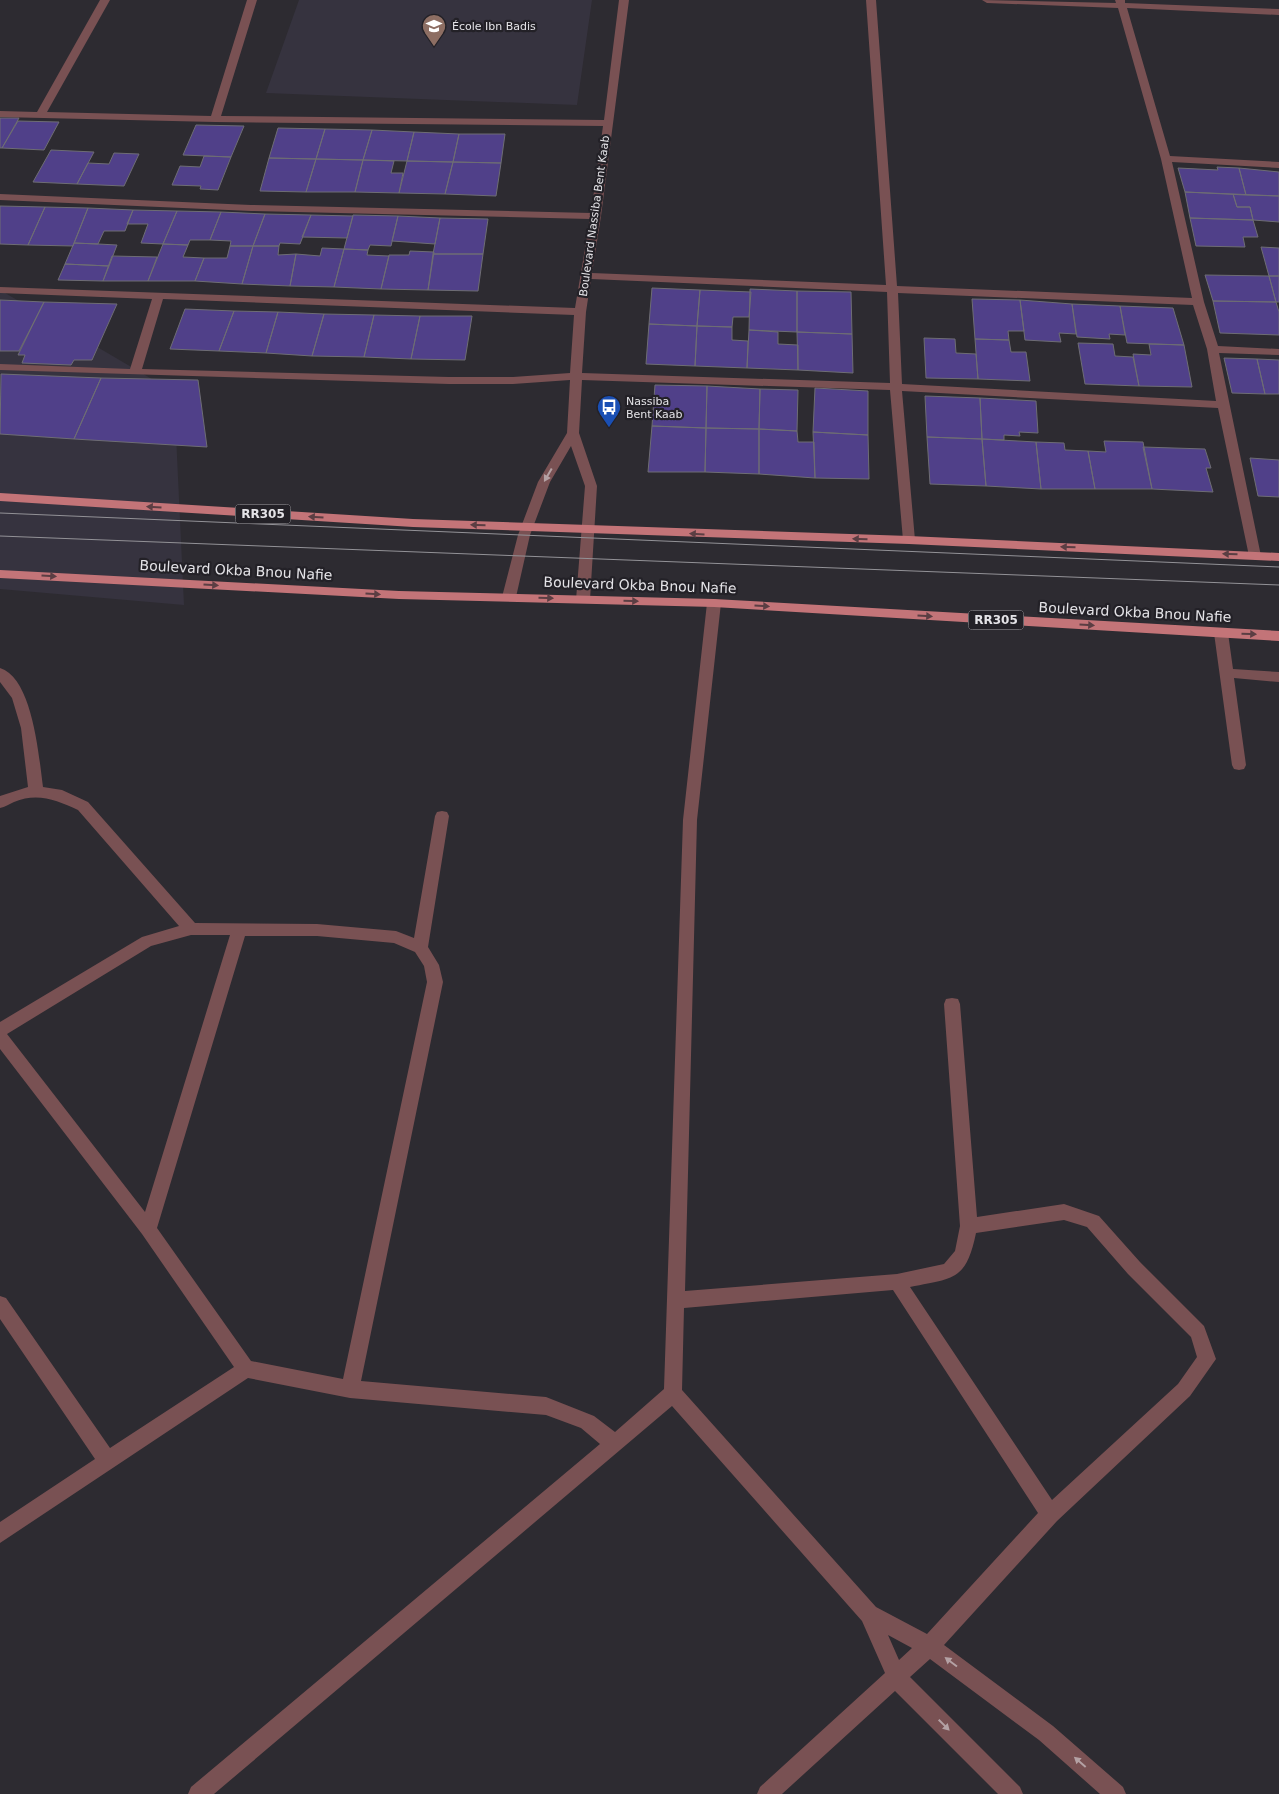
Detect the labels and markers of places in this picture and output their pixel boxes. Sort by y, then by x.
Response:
school or university icon: École Ibn Badis [421,13,447,47]
place label: École Ibn Badis [452,20,536,33]
bus stop icon: Nassiba Bent Kaab [596,394,622,428]
place label: Nassiba Bent Kaab [626,395,683,421]

